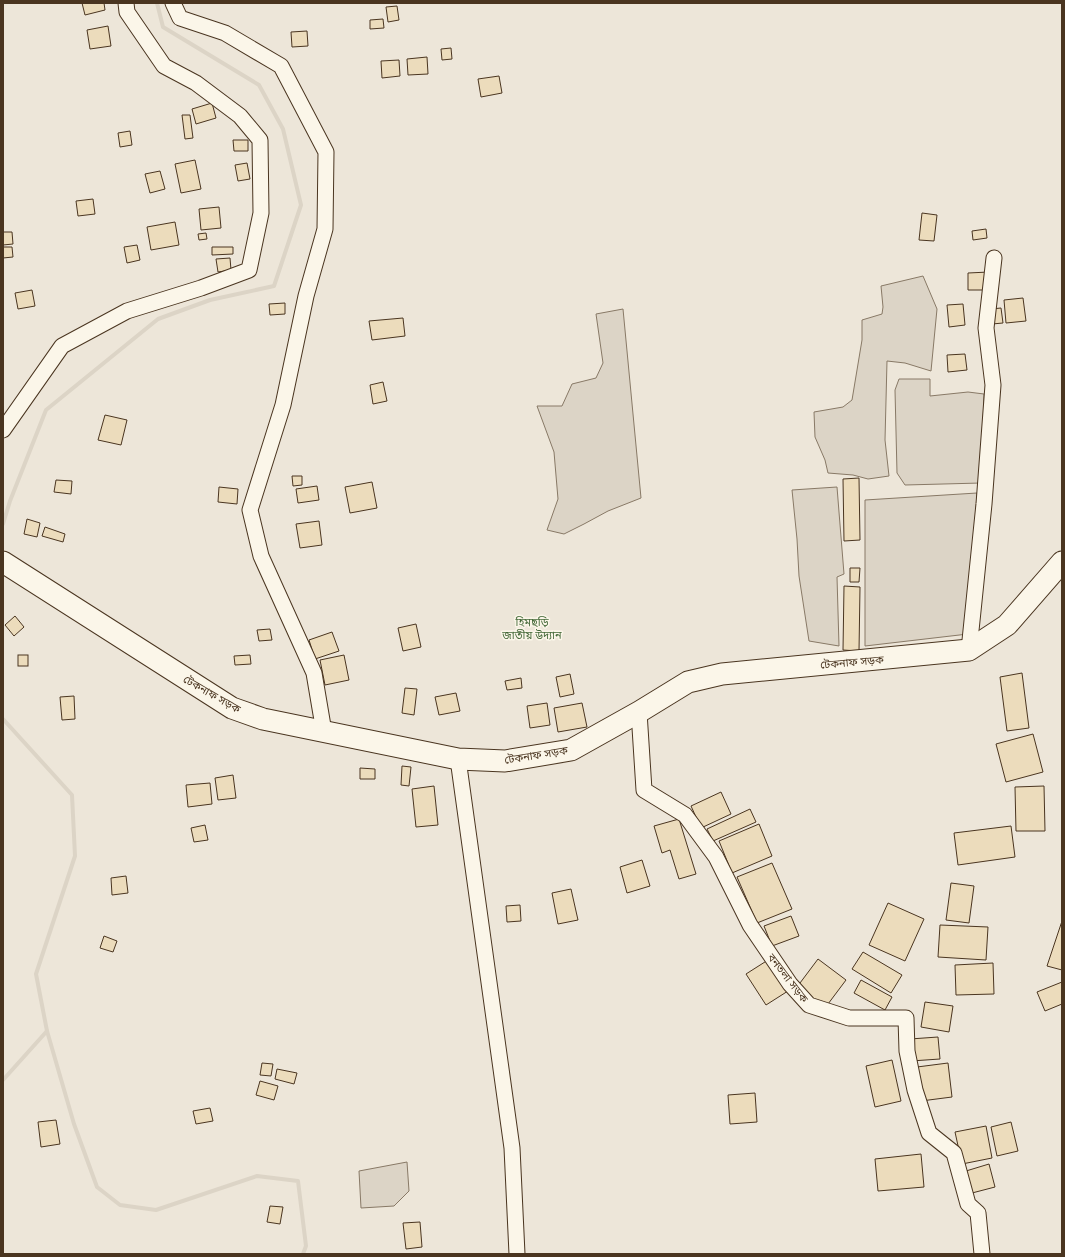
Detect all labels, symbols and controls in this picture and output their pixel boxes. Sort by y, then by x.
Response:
park label: হিমছড়ি জাতীয় উদ্যান [501,615,562,642]
street label: টেকনাফ সড়ক [820,652,885,672]
street label: টেকনাফ সড়ক [181,672,243,716]
street label: টেকনাফ সড়ক [503,743,569,767]
street label: বনতলা সড়ক [764,950,812,1005]

